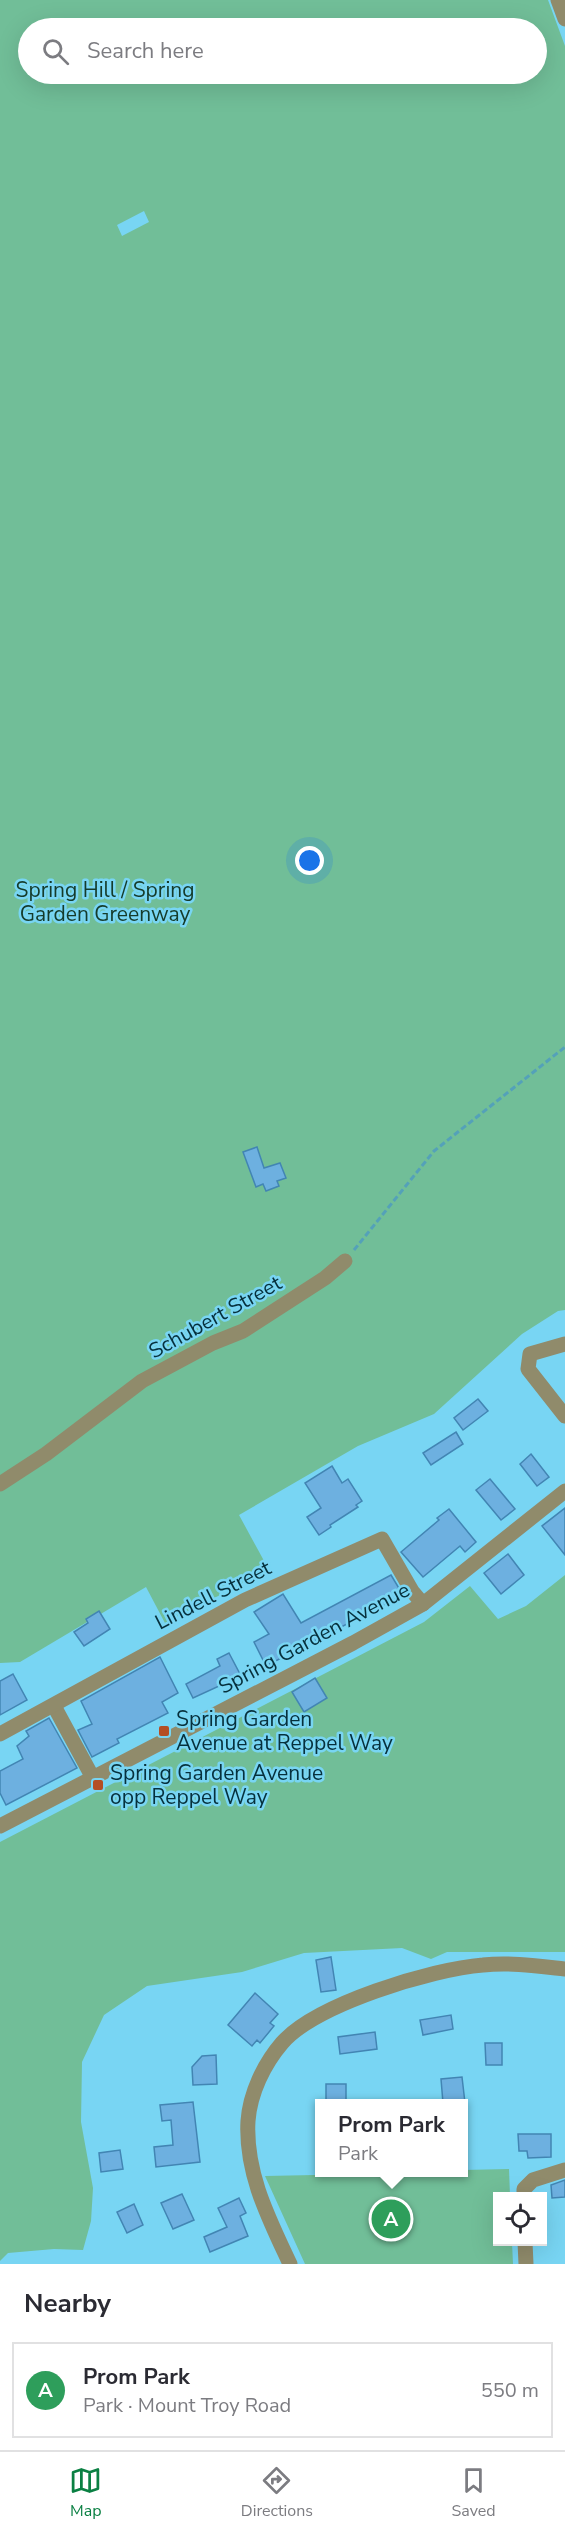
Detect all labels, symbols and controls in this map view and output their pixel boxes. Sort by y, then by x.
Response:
search box [18,18,547,84]
icon: search [39,35,72,68]
text: Search here [87,36,204,66]
your location [295,846,324,875]
park label: Spring Hill / Spring Garden Greenway [16,876,194,928]
street label: Schubert Street [144,1269,287,1365]
street label: Lindell Street [150,1553,276,1636]
street label: Spring Garden Avenue [213,1576,415,1700]
place label: Spring Garden Avenue at Reppel Way [176,1705,393,1757]
marker: Spring Garden Avenue at Reppel Way [157,1724,171,1738]
place label: Spring Garden Avenue opp Reppel Way [110,1759,323,1811]
marker: Spring Garden Avenue opp Reppel Way [91,1778,105,1792]
popup [315,2099,468,2177]
text: Prom Park [338,2110,445,2140]
text: Park [338,2140,378,2167]
map controls [493,2192,547,2246]
button: locate [493,2192,547,2246]
pin: A [372,2196,410,2242]
text: Nearby [24,2286,111,2321]
text: Prom Park [83,2362,190,2392]
text: A [38,2377,53,2404]
text: 550 m [481,2377,539,2404]
text: Park · Mount Troy Road [83,2392,291,2419]
tab: Map [69,2464,102,2522]
tab: Directions [241,2464,313,2522]
tab: Saved [452,2464,496,2522]

